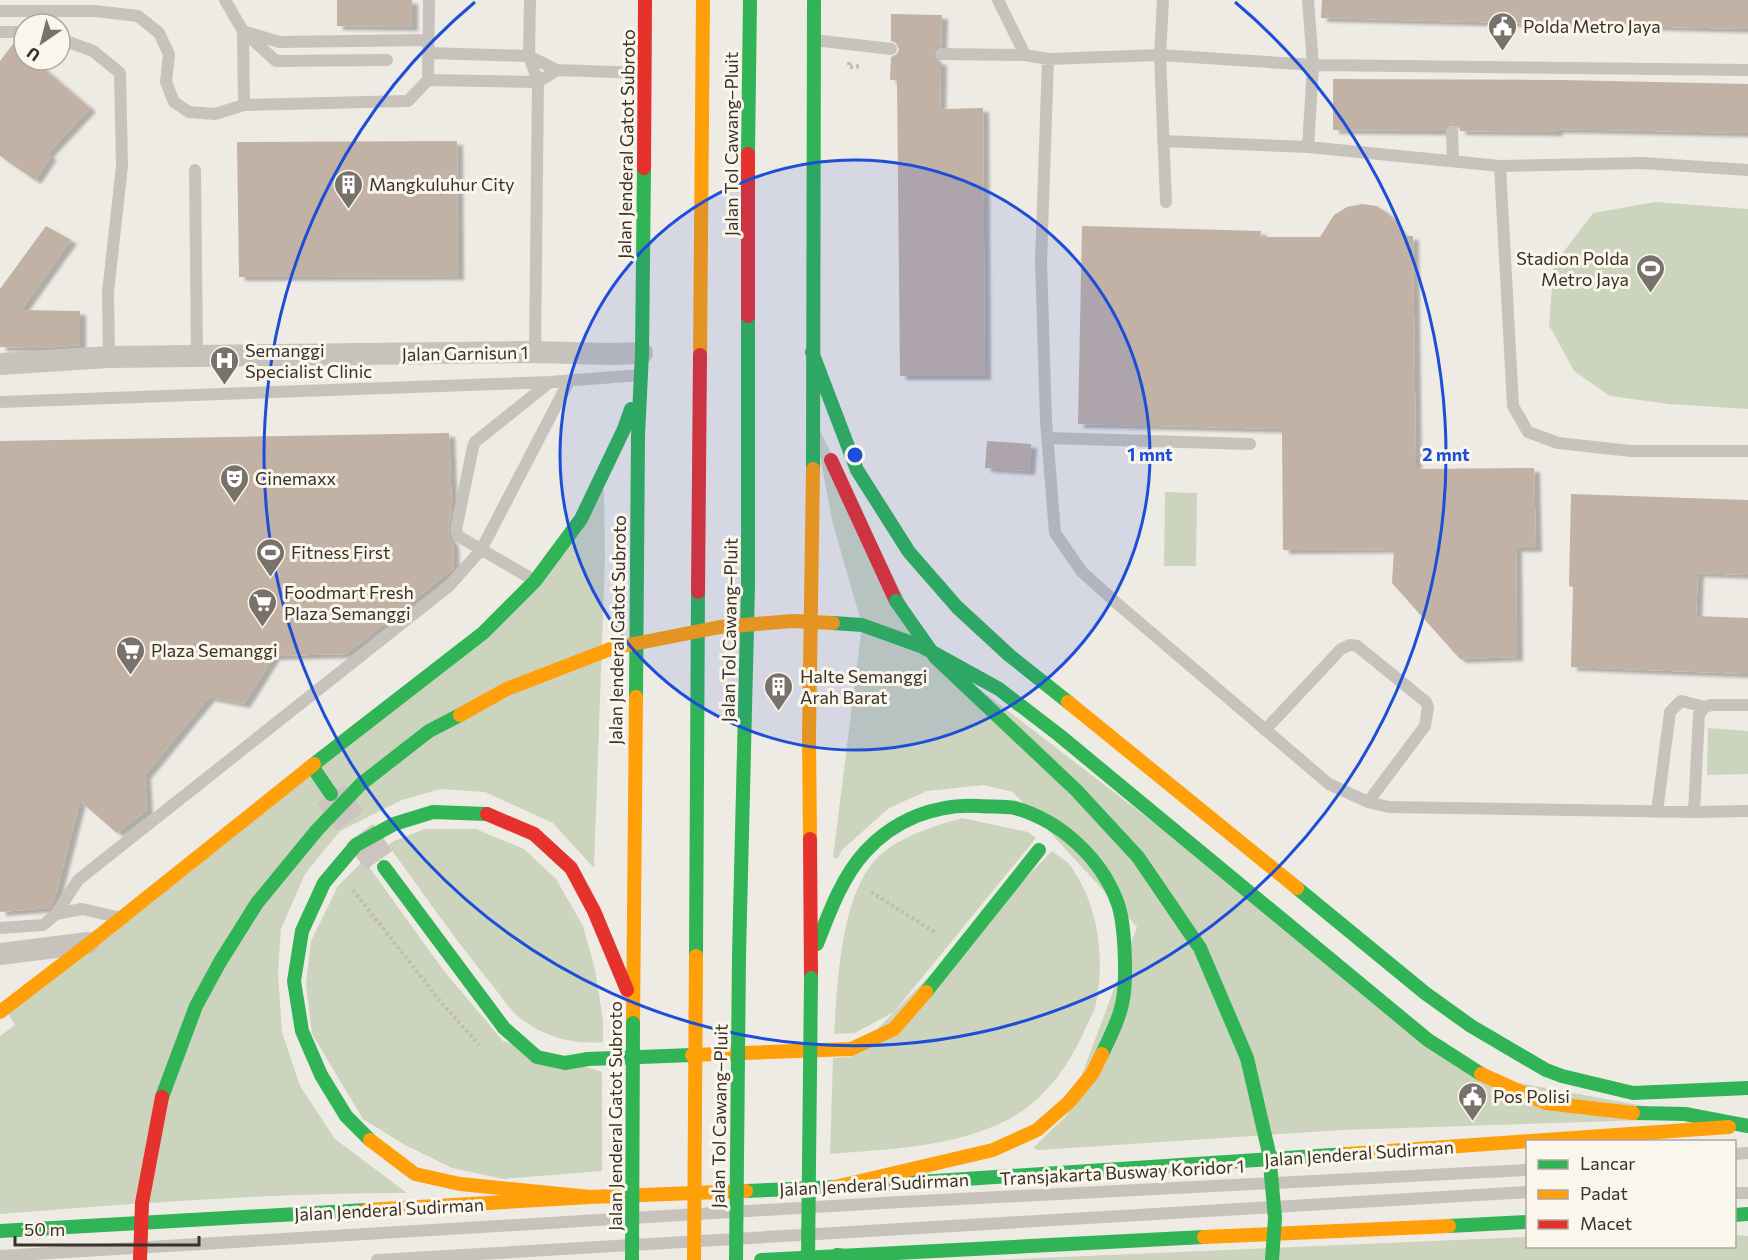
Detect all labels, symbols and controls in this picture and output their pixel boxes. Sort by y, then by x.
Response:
public building icon: Polda Metro Jaya [1486,10,1518,52]
north arrow [12,12,72,72]
place label: Polda Metro Jaya [1523,15,1661,37]
street label: Jalan Jenderal Gatot Subroto [613,29,639,259]
text: U [23,44,43,66]
street label: Jalan Tol Cawang–Pluit [720,52,742,236]
building icon: Mangkuluhur City [332,168,364,210]
place label: Mangkuluhur City [369,173,515,195]
place label: Stadion Polda Metro Jaya [1516,247,1629,290]
sports icon: Stadion Polda Metro Jaya [1634,252,1666,294]
place label: Semanggi Specialist Clinic [245,339,372,382]
street label: Jalan Garnisun 1 [401,341,529,365]
hospital icon: Semanggi Specialist Clinic [208,344,240,386]
text: 1 mnt [1127,443,1173,465]
text: 2 mnt [1422,443,1470,465]
centre of rings [845,445,865,465]
theatre icon: Cinemaxx [218,462,250,504]
place label: Cinemaxx [255,467,336,489]
street label: Jalan Jenderal Gatot Subroto [604,515,630,745]
sports icon: Fitness First [254,536,286,578]
street label: Jalan Tol Cawang–Pluit [716,537,742,723]
place label: Fitness First [291,541,390,563]
place label: Foodmart Fresh Plaza Semanggi [284,581,414,624]
supermarket icon: Foodmart Fresh Plaza Semanggi [247,586,279,628]
supermarket icon: Plaza Semanggi [114,634,146,676]
place label: Plaza Semanggi [151,639,278,661]
place label: Halte Semanggi Arah Barat [800,665,927,708]
building icon: Halte Semanggi Arah Barat [763,670,795,712]
street label: Jalan Jenderal Gatot Subroto [604,1001,626,1231]
street label: Jalan Tol Cawang–Pluit [706,1023,732,1209]
public building icon: Pos Polisi [1456,1080,1488,1122]
place label: Pos Polisi [1493,1085,1570,1107]
street label: Jalan Jenderal Sudirman [1263,1135,1455,1171]
legend [1526,1140,1736,1248]
text: Lancar [1580,1152,1636,1174]
street label: Transjakarta Busway Koridor 1 [999,1155,1245,1189]
street label: Jalan Jenderal Sudirman [779,1168,969,1200]
text: Padat [1580,1182,1628,1204]
street label: Jalan Jenderal Sudirman [294,1193,484,1225]
scale bar [15,1209,200,1247]
text: Macet [1580,1212,1632,1234]
text: 50 m [24,1218,65,1240]

